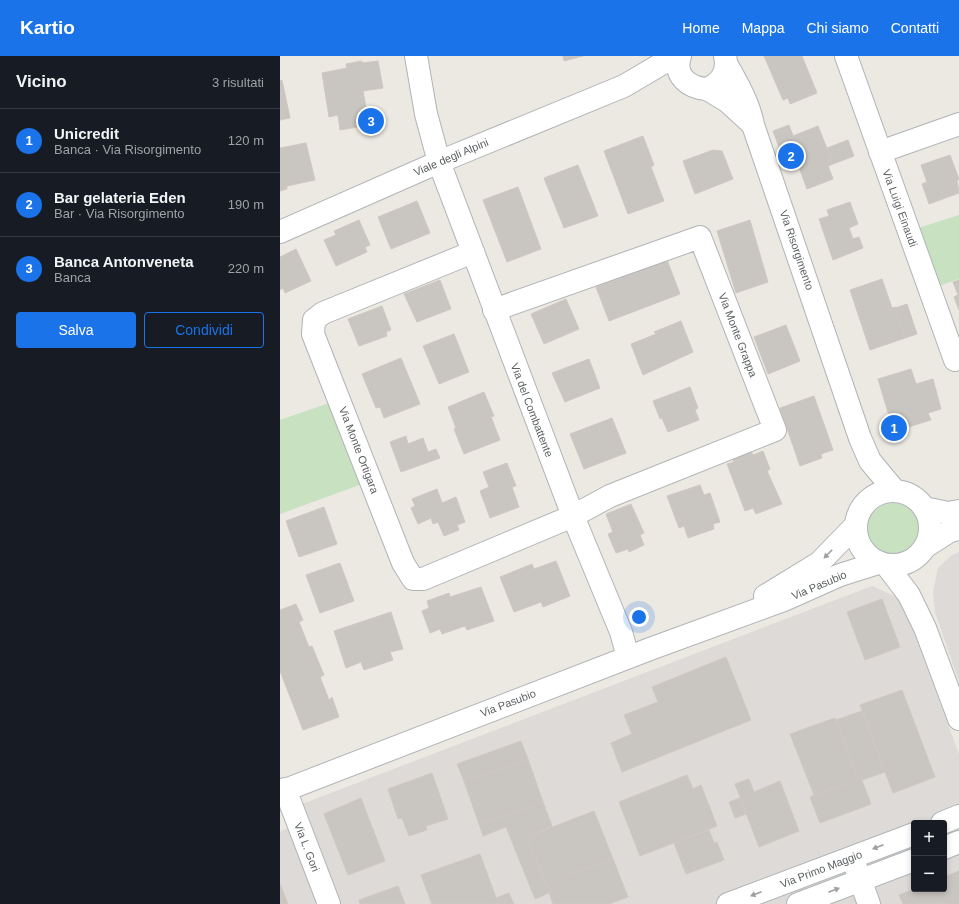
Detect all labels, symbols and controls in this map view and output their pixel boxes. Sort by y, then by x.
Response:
text: Kartio [20,17,75,38]
text: Home [682,20,720,36]
text: Mappa [742,20,785,36]
text: Chi siamo [807,20,869,36]
text: Contatti [891,20,939,36]
text: Vicino [16,72,67,91]
text: 3 risultati [212,75,264,90]
pin: 3 [358,106,384,136]
text: Unicredit [54,125,119,142]
text: 1 [25,133,33,148]
text: 120 m [228,133,264,148]
street label: Viale degli Alpini [412,136,490,178]
pin: 2 [778,141,804,171]
text: Banca · Via Risorgimento [54,142,201,157]
street label: Via Luigi Einaudi [880,168,920,248]
text: Bar gelateria Eden [54,189,186,206]
text: 2 [25,197,33,212]
text: 190 m [228,197,264,212]
text: Bar · Via Risorgimento [54,206,185,221]
street label: Via Risorgimento [778,209,816,291]
text: Banca Antonveneta [54,253,193,270]
text: 3 [25,261,33,276]
text: 220 m [228,261,264,276]
text: Banca [54,270,91,285]
street label: Via Monte Grappa [716,291,760,380]
button: Salva [16,312,136,348]
button: Condividi [144,312,264,348]
street label: Via del Combattente [509,361,555,459]
street label: Via Monte Ortigara [337,405,381,496]
pin: 1 [881,413,907,443]
one-way arrow [823,549,833,559]
street label: Via Pasubio [790,568,848,602]
your location [629,607,649,627]
street label: Via Pasubio [479,687,537,719]
map controls [911,820,947,892]
button: + [911,820,947,856]
street label: Via L. Gori [292,821,322,873]
one-way arrow [871,845,883,851]
street label: Via Primo Maggio [778,848,864,890]
button: − [911,856,947,892]
one-way arrow [829,887,841,893]
one-way arrow [750,891,762,897]

